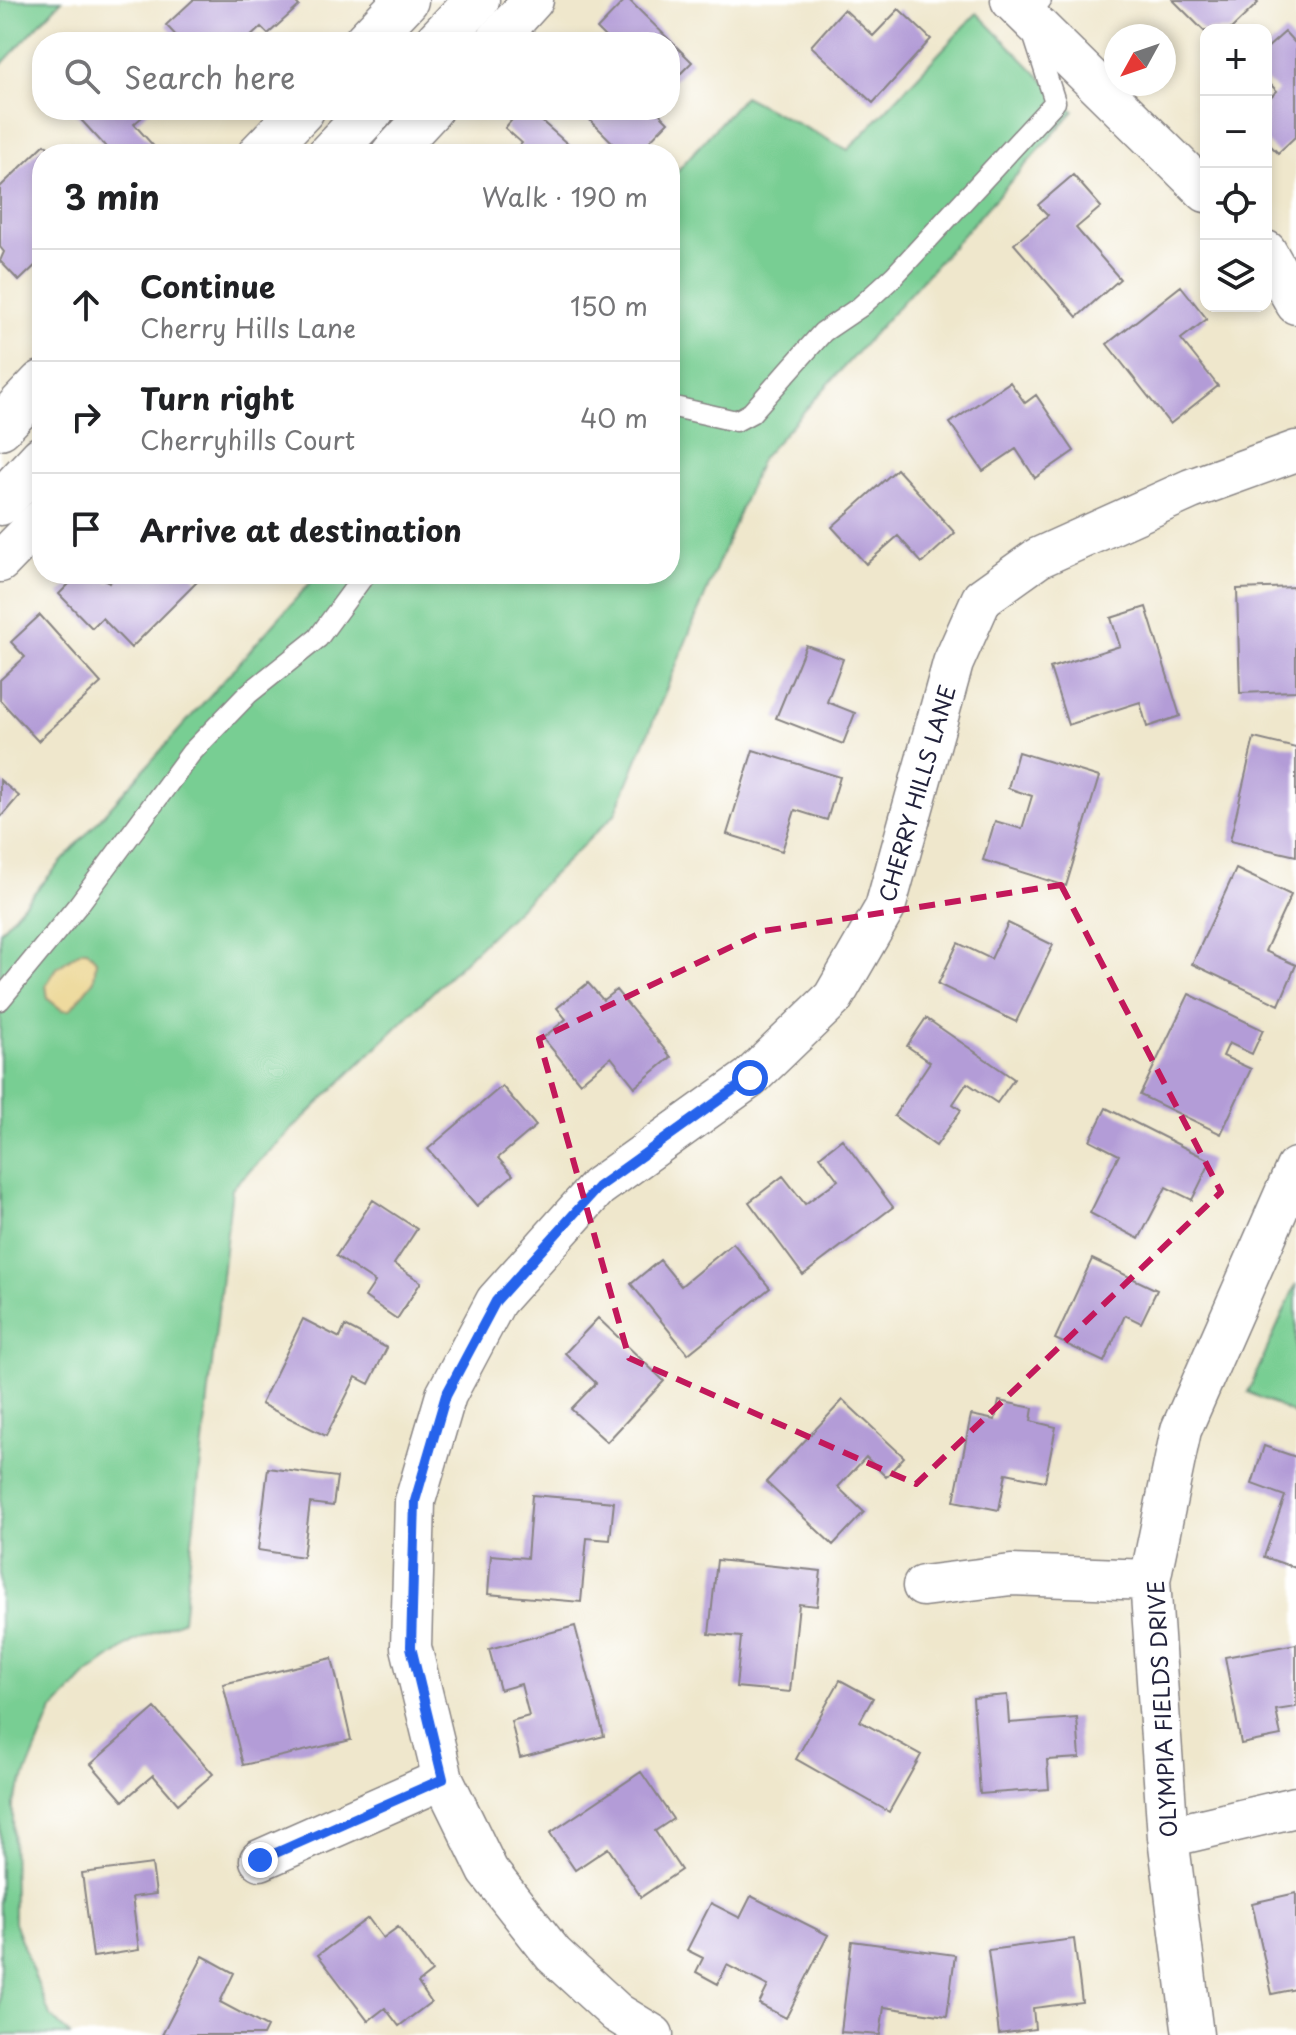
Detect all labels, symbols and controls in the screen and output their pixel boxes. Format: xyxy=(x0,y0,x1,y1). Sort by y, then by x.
north arrow xyxy=(1104,24,1176,96)
map controls xyxy=(1200,24,1272,312)
button: + xyxy=(1200,24,1272,96)
search box xyxy=(32,32,680,120)
icon: search xyxy=(60,54,104,98)
text: Search here xyxy=(124,54,296,99)
button: − xyxy=(1200,96,1272,168)
button: locate xyxy=(1200,168,1272,240)
text: 3 min xyxy=(64,170,160,222)
text: Walk · 190 m xyxy=(482,177,648,216)
button: layers xyxy=(1200,240,1272,312)
text: Continue xyxy=(140,263,275,308)
icon: ahead xyxy=(64,283,108,327)
text: 150 m xyxy=(570,286,648,325)
text: Cherry Hills Lane xyxy=(140,308,356,347)
text: Turn right xyxy=(140,375,295,420)
icon: right xyxy=(64,395,108,439)
text: 40 m xyxy=(580,398,648,437)
text: Cherryhills Court xyxy=(140,420,355,459)
icon: arrive xyxy=(64,507,108,551)
text: Arrive at destination xyxy=(140,507,462,552)
street label: CHERRY HILLS LANE xyxy=(869,681,963,905)
route start xyxy=(732,1060,768,1096)
street label: OLYMPIA FIELDS DRIVE xyxy=(1138,1580,1184,1838)
route end xyxy=(242,1842,278,1878)

